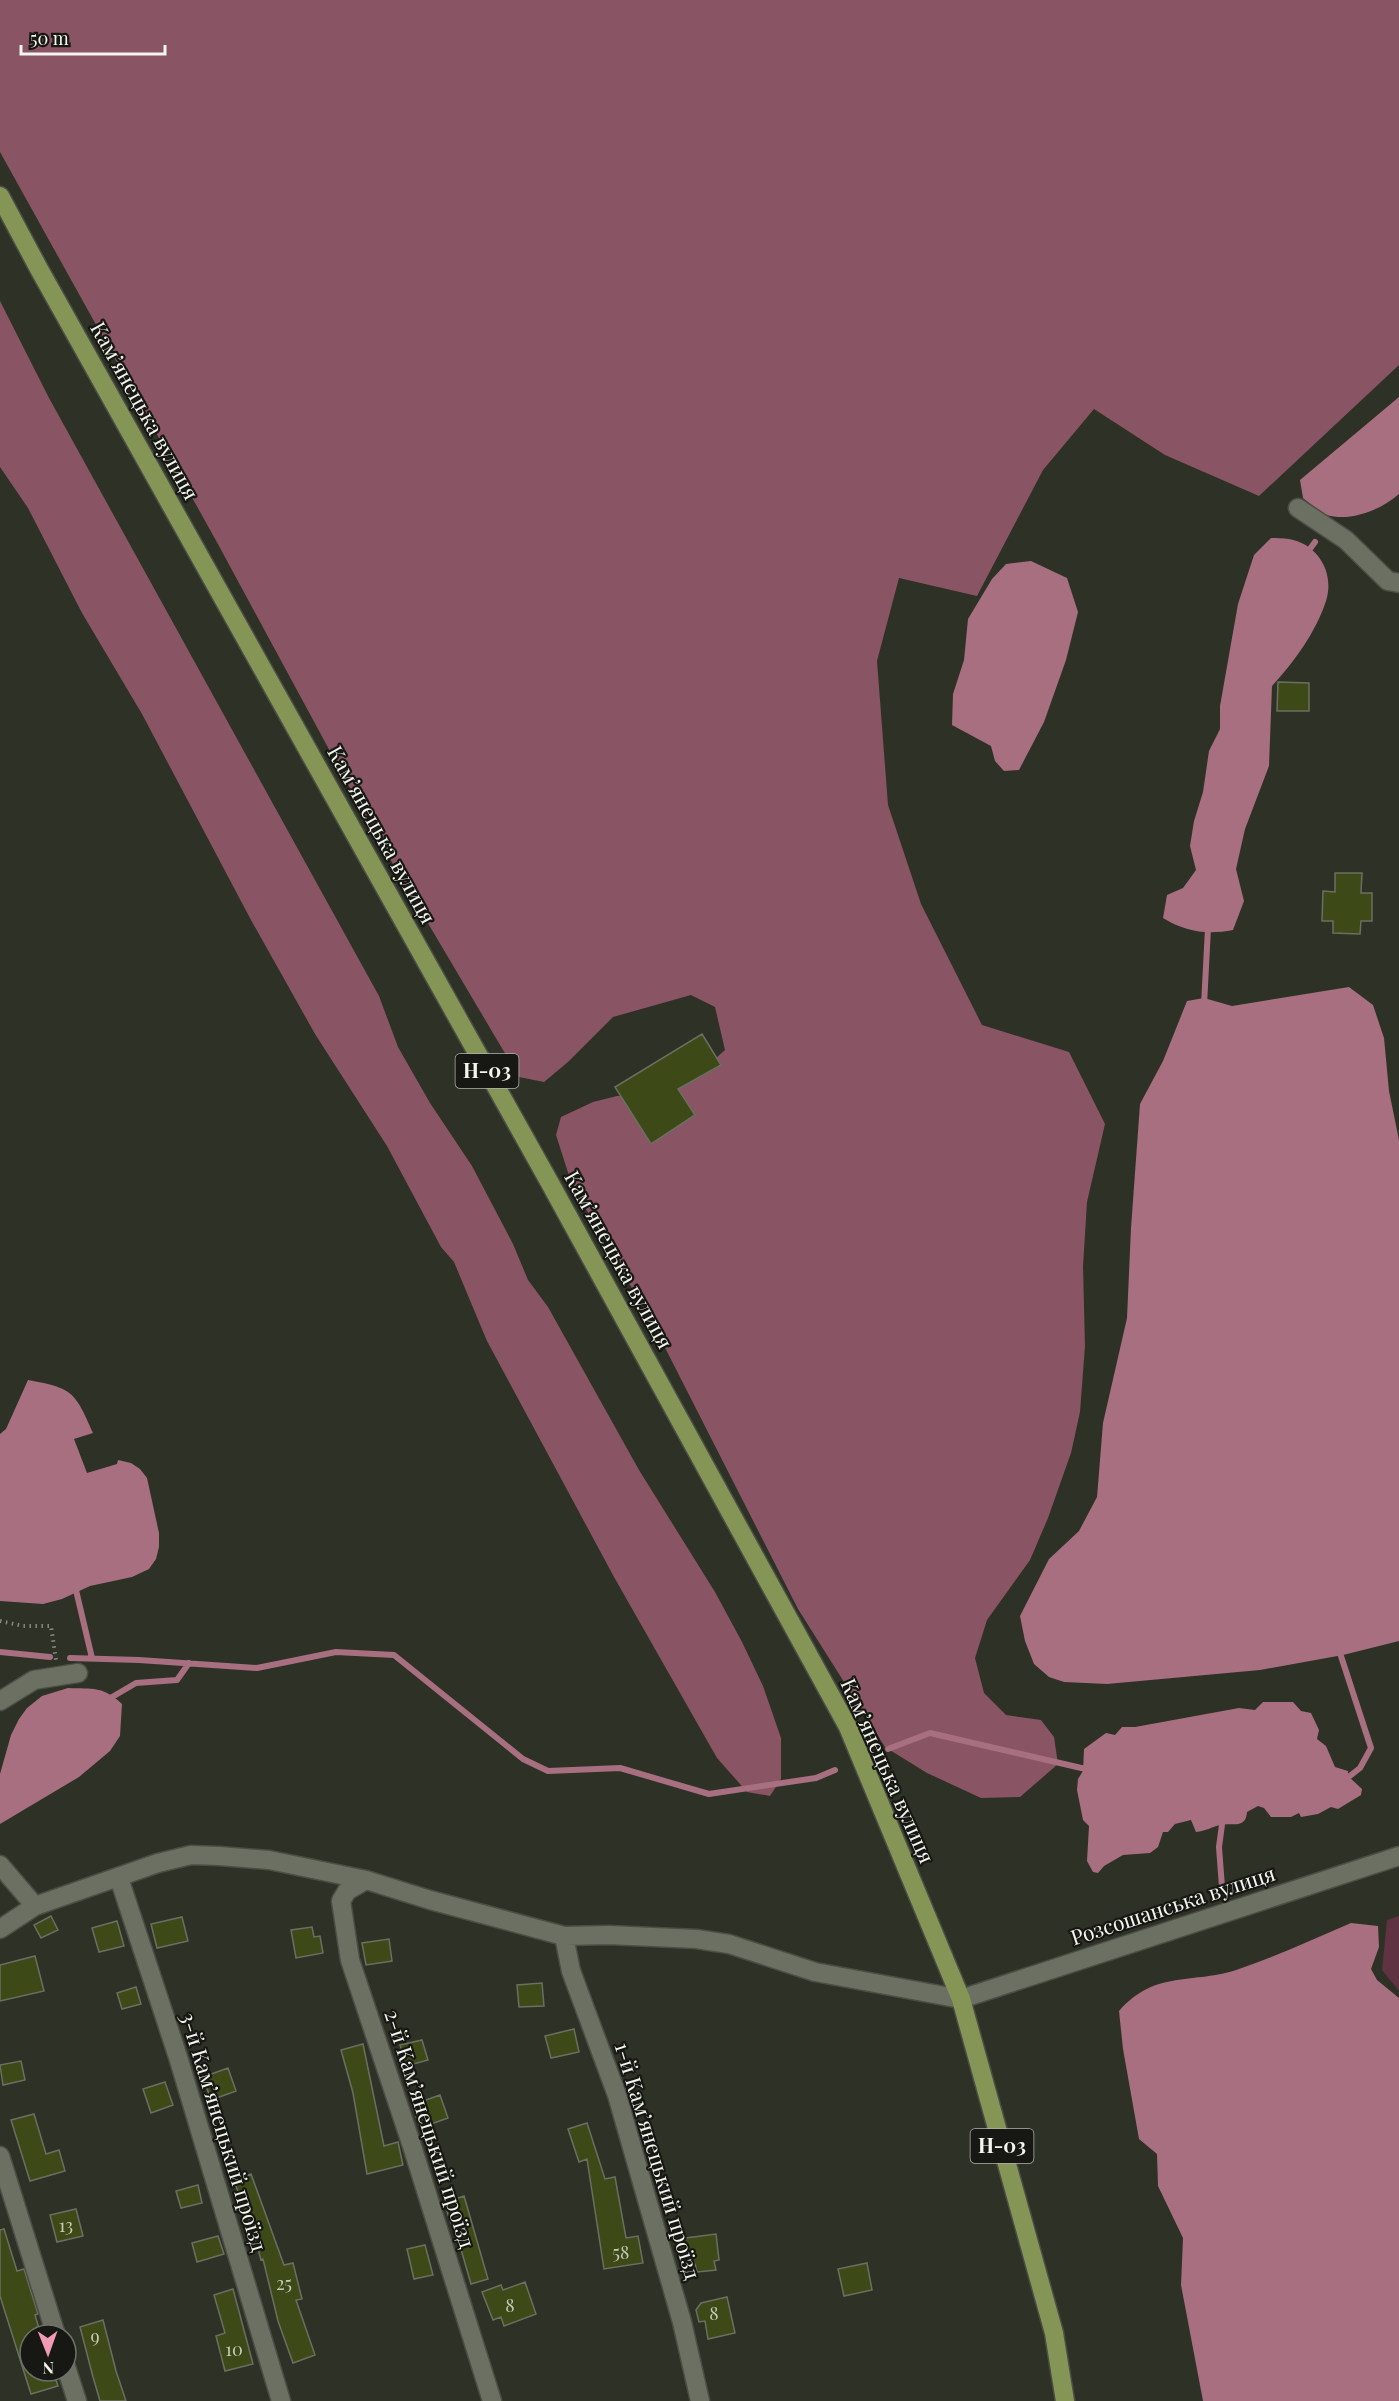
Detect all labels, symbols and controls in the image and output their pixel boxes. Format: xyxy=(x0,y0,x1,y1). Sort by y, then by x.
scale bar xyxy=(21,18,165,56)
text: 50 m xyxy=(30,26,69,50)
street label: Камʼянецька вулиця xyxy=(85,316,206,504)
street label: Камʼянецька вулиця xyxy=(322,740,443,928)
road number: Н-03 xyxy=(456,1054,518,1088)
street label: Камʼянецька вулиця xyxy=(559,1165,680,1353)
street label: Камʼянецька вулиця xyxy=(835,1673,942,1867)
street label: Розсошанська вулиця xyxy=(1067,1858,1278,1950)
street label: 2-й Камʼянецький проїзд xyxy=(379,2006,483,2251)
street label: 3-й Камʼянецький проїзд xyxy=(175,2009,275,2254)
street label: 1-й Камʼянецький проїзд xyxy=(610,2039,708,2282)
road number: Н-03 xyxy=(970,2129,1034,2163)
house number: 13 xyxy=(59,2213,73,2237)
house number: 58 xyxy=(613,2240,629,2264)
house number: 25 xyxy=(276,2271,292,2295)
house number: 8 xyxy=(505,2293,515,2317)
house number: 8 xyxy=(709,2301,719,2325)
north arrow xyxy=(18,2323,78,2383)
house number: 9 xyxy=(90,2324,100,2348)
house number: 10 xyxy=(225,2337,243,2361)
text: N xyxy=(42,2358,54,2379)

